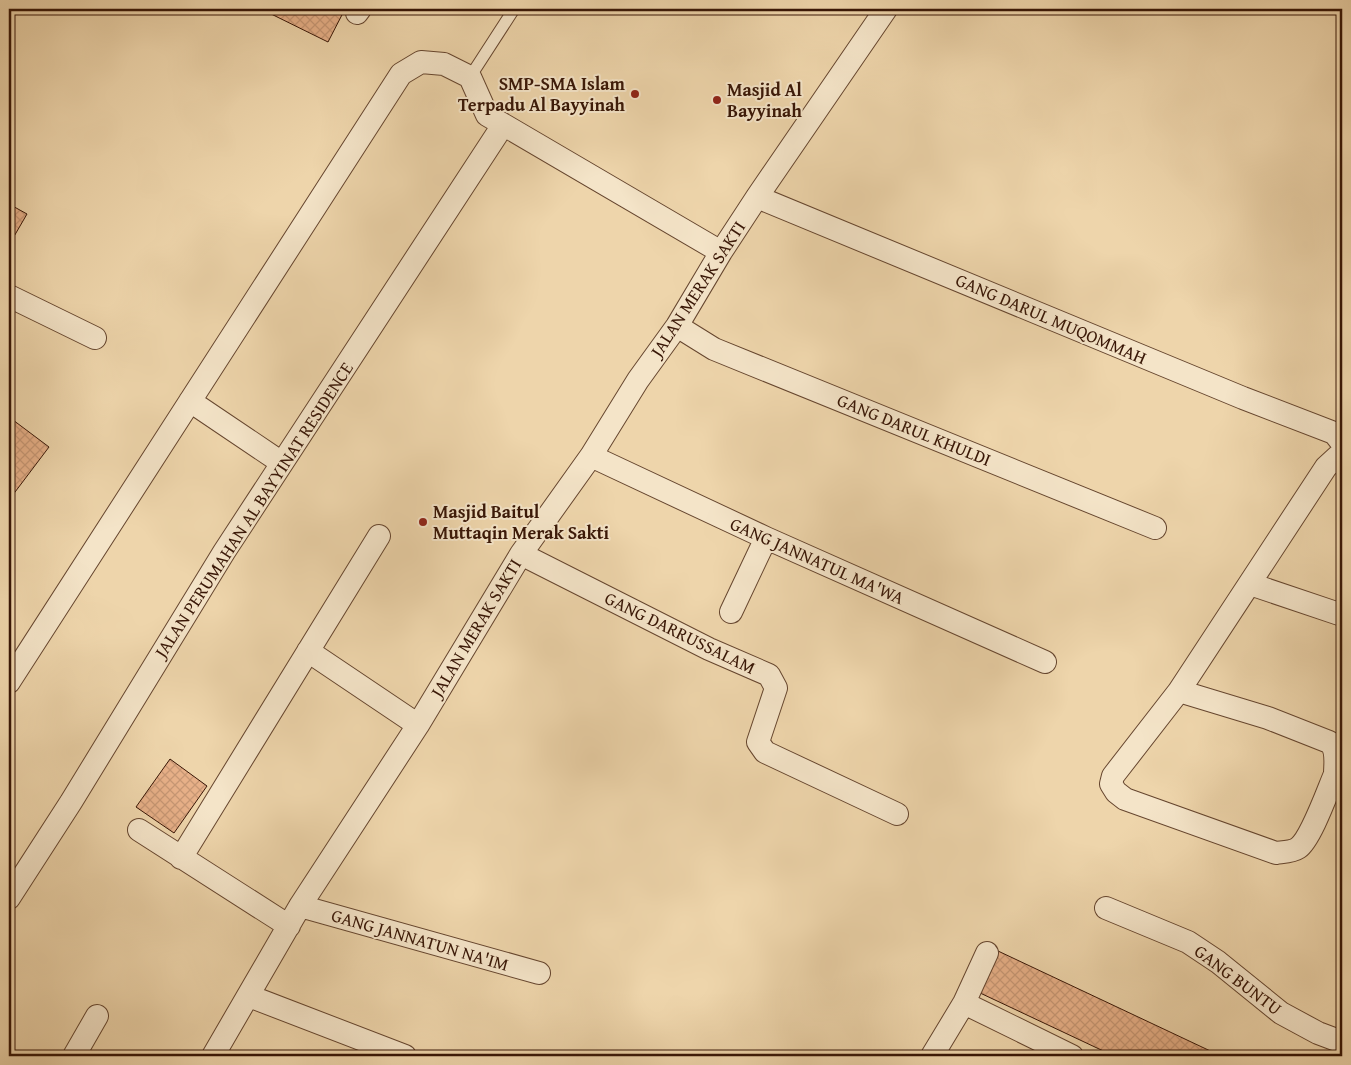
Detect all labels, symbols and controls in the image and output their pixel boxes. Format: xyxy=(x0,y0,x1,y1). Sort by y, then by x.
place label: SMP-SMA Islam Terpadu Al Bayyinah xyxy=(458,70,626,118)
place label: Masjid Al Bayyinah xyxy=(727,76,802,124)
marker: SMP-SMA Islam Terpadu Al Bayyinah xyxy=(629,88,641,100)
marker: Masjid Al Bayyinah xyxy=(711,94,723,106)
street label: JALAN MERAK SAKTI xyxy=(642,215,752,364)
street label: GANG DARUL MUQOMMAH xyxy=(952,266,1151,371)
street label: JALAN PERUMAHAN AL BAYYINAT RESIDENCE xyxy=(146,356,360,665)
street label: GANG DARUL KHULDI xyxy=(833,386,995,473)
place label: Masjid Baitul Muttaqin Merak Sakti xyxy=(433,498,609,546)
street label: GANG JANNATUL MA'WA xyxy=(726,510,909,611)
marker: Masjid Baitul Muttaqin Merak Sakti xyxy=(417,516,429,528)
street label: JALAN MERAK SAKTI xyxy=(422,553,528,704)
street label: GANG DARRUSSALAM xyxy=(600,584,760,681)
street label: GANG JANNATUN NA'IM xyxy=(328,901,512,978)
street label: GANG BUNTU xyxy=(1189,938,1288,1022)

